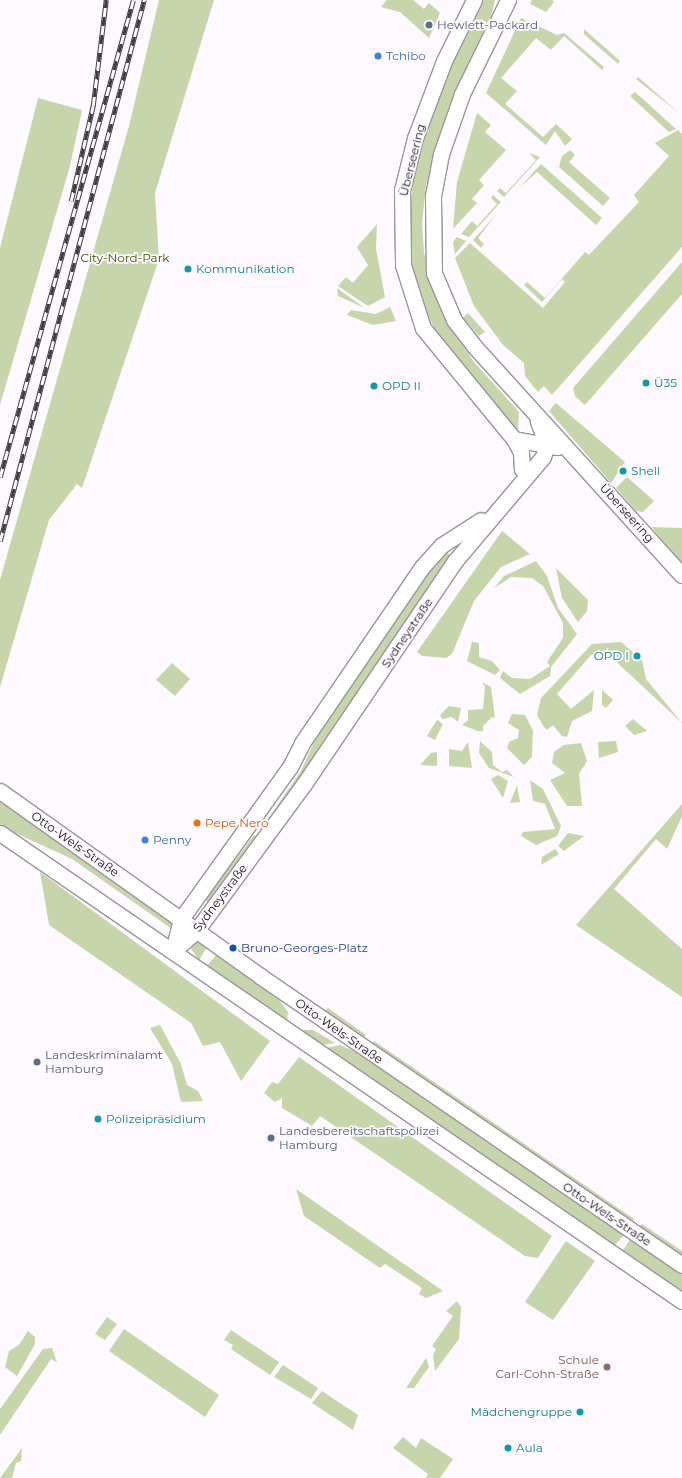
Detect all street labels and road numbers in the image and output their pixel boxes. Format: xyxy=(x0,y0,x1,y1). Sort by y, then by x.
street label: Überseering xyxy=(396,122,428,198)
street label: Überseering xyxy=(597,481,657,545)
street label: Sydneystraße xyxy=(378,595,436,671)
street label: Otto-Wels-Straße xyxy=(28,808,122,880)
street label: Sydneystraße xyxy=(190,861,250,935)
street label: Otto-Wels-Straße xyxy=(292,995,386,1067)
street label: Otto-Wels-Straße xyxy=(560,1179,654,1249)

